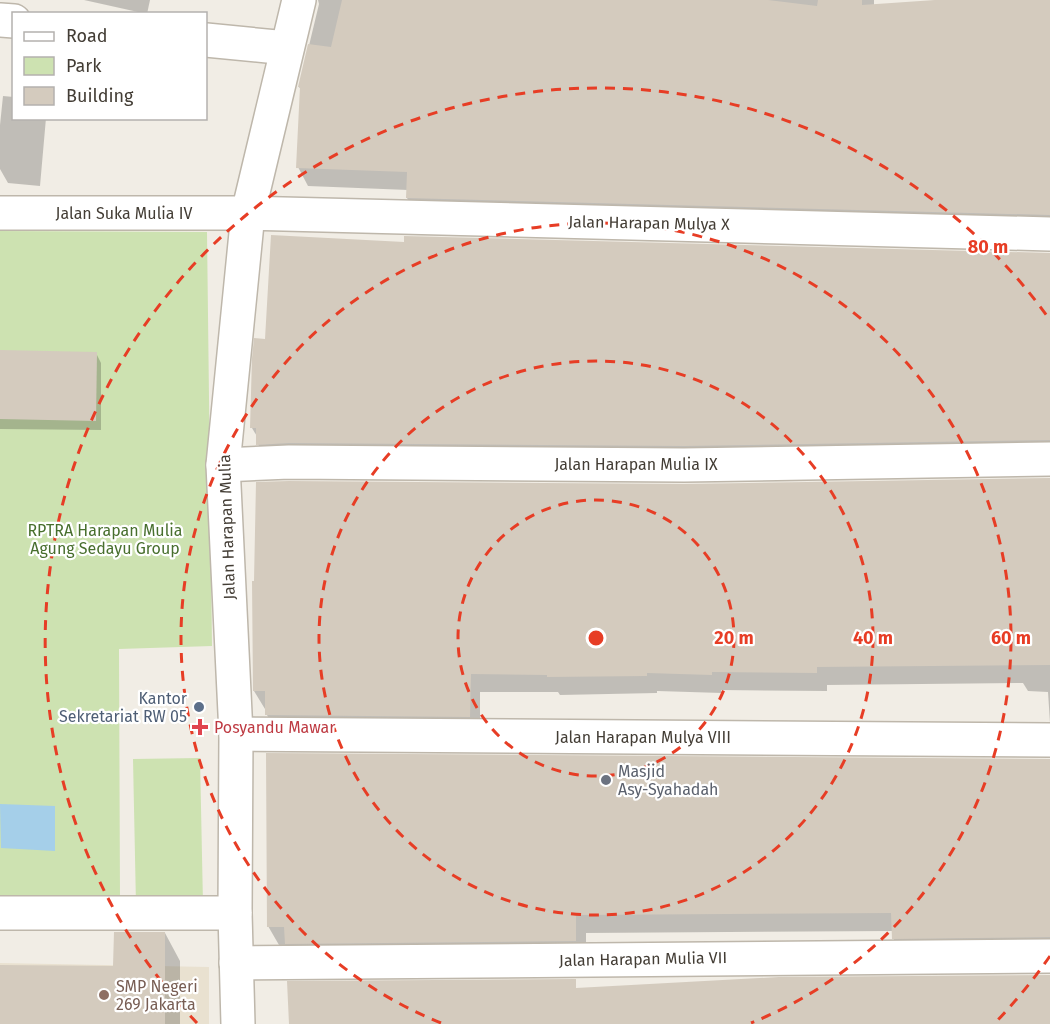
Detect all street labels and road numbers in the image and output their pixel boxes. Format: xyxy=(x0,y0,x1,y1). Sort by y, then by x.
street label: Jalan Suka Mulia IV xyxy=(56,204,192,223)
street label: Jalan Harapan Mulya X xyxy=(568,212,730,234)
street label: Jalan Harapan Mulia xyxy=(215,454,239,600)
street label: Jalan Harapan Mulia IX xyxy=(554,455,718,474)
street label: Jalan Harapan Mulya VIII xyxy=(555,728,731,747)
street label: Jalan Harapan Mulia VII xyxy=(559,948,727,970)

